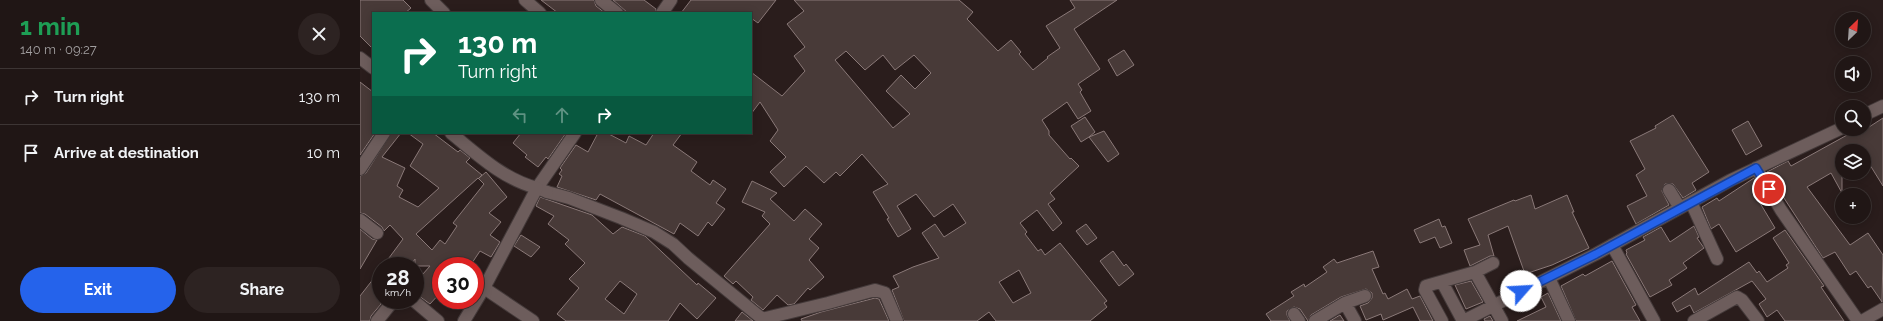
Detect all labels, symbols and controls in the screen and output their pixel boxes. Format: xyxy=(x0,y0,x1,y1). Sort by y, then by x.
text: 1 min xyxy=(20,12,81,41)
north arrow xyxy=(1835,12,1871,48)
map controls xyxy=(1835,12,1871,224)
button: close xyxy=(298,13,340,55)
text: 130 m xyxy=(458,27,537,60)
icon: right xyxy=(392,28,444,80)
text: 140 m · 09:27 xyxy=(20,42,97,57)
button: sound xyxy=(1835,56,1871,92)
text: Turn right xyxy=(458,61,537,82)
icon: right xyxy=(20,86,42,108)
text: Turn right xyxy=(54,88,124,106)
text: 130 m xyxy=(299,88,340,106)
button: search xyxy=(1835,100,1871,136)
icon: left xyxy=(509,104,531,126)
icon: ahead xyxy=(551,104,573,126)
icon: right xyxy=(593,104,615,126)
icon: arrive xyxy=(20,142,42,164)
text: Arrive at destination xyxy=(54,144,199,162)
text: 10 m xyxy=(307,144,340,162)
button: layers xyxy=(1835,144,1871,180)
pin xyxy=(1752,172,1786,206)
icon: arrive xyxy=(1758,178,1780,200)
button: + xyxy=(1835,188,1871,224)
speed limit sign: 30 xyxy=(432,257,484,309)
text: 28 xyxy=(386,266,410,290)
button: Exit xyxy=(20,267,176,313)
button: Share xyxy=(184,267,340,313)
position arrow xyxy=(1500,270,1542,312)
text: km/h xyxy=(385,287,411,298)

